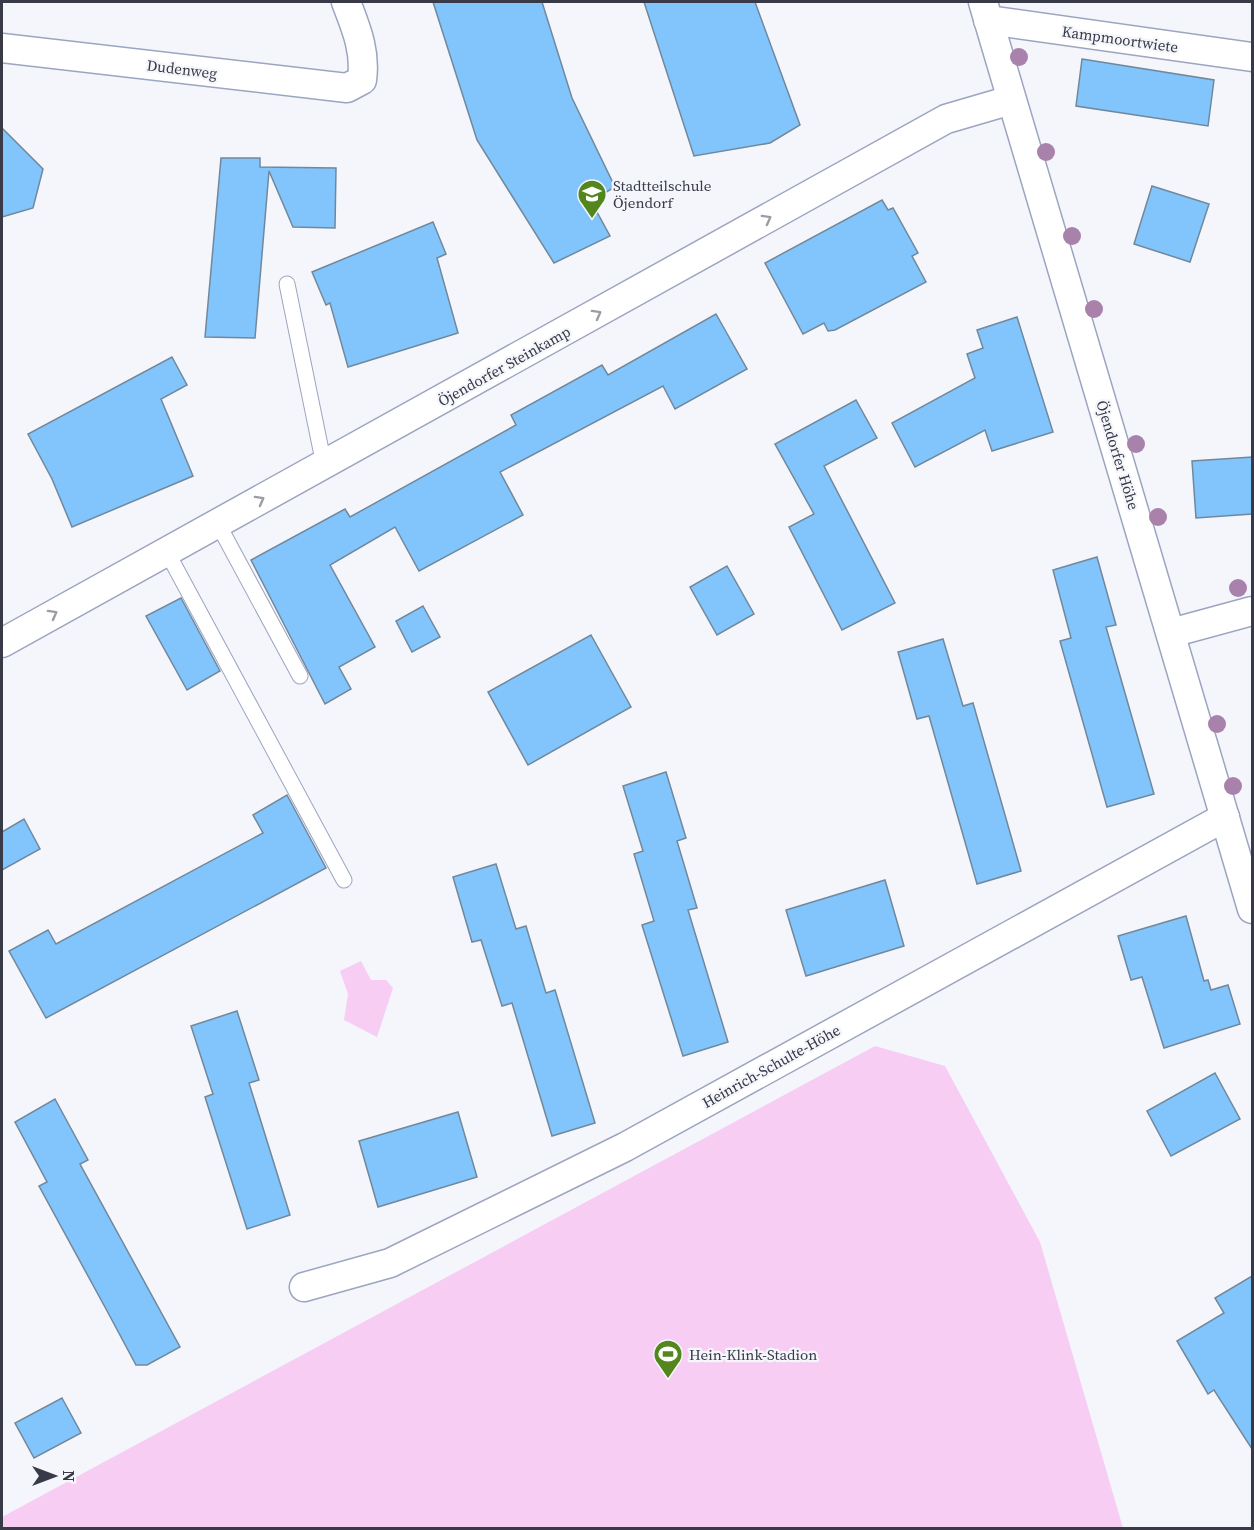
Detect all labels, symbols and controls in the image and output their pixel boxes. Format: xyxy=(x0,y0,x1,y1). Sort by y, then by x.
street label: Kampmoortwiete xyxy=(1061,20,1180,58)
street label: Dudenweg xyxy=(146,54,219,84)
place label: Stadtteilschule Öjendorf xyxy=(613,175,712,213)
school or university icon: Stadtteilschule Öjendorf xyxy=(576,178,608,220)
one-way arrow xyxy=(761,215,771,227)
one-way arrow xyxy=(590,310,601,322)
street label: Öjendorfer Steinkamp xyxy=(434,321,574,411)
street label: Öjendorfer Höhe xyxy=(1091,398,1145,513)
one-way arrow xyxy=(254,496,264,507)
one-way arrow xyxy=(47,610,57,621)
street label: Heinrich-Schulte-Höhe xyxy=(698,1019,844,1113)
sports icon: Hein-Klink-Stadion xyxy=(652,1338,684,1380)
place label: Hein-Klink-Stadion xyxy=(689,1344,817,1365)
north arrow xyxy=(24,1446,84,1506)
text: N xyxy=(58,1470,80,1482)

